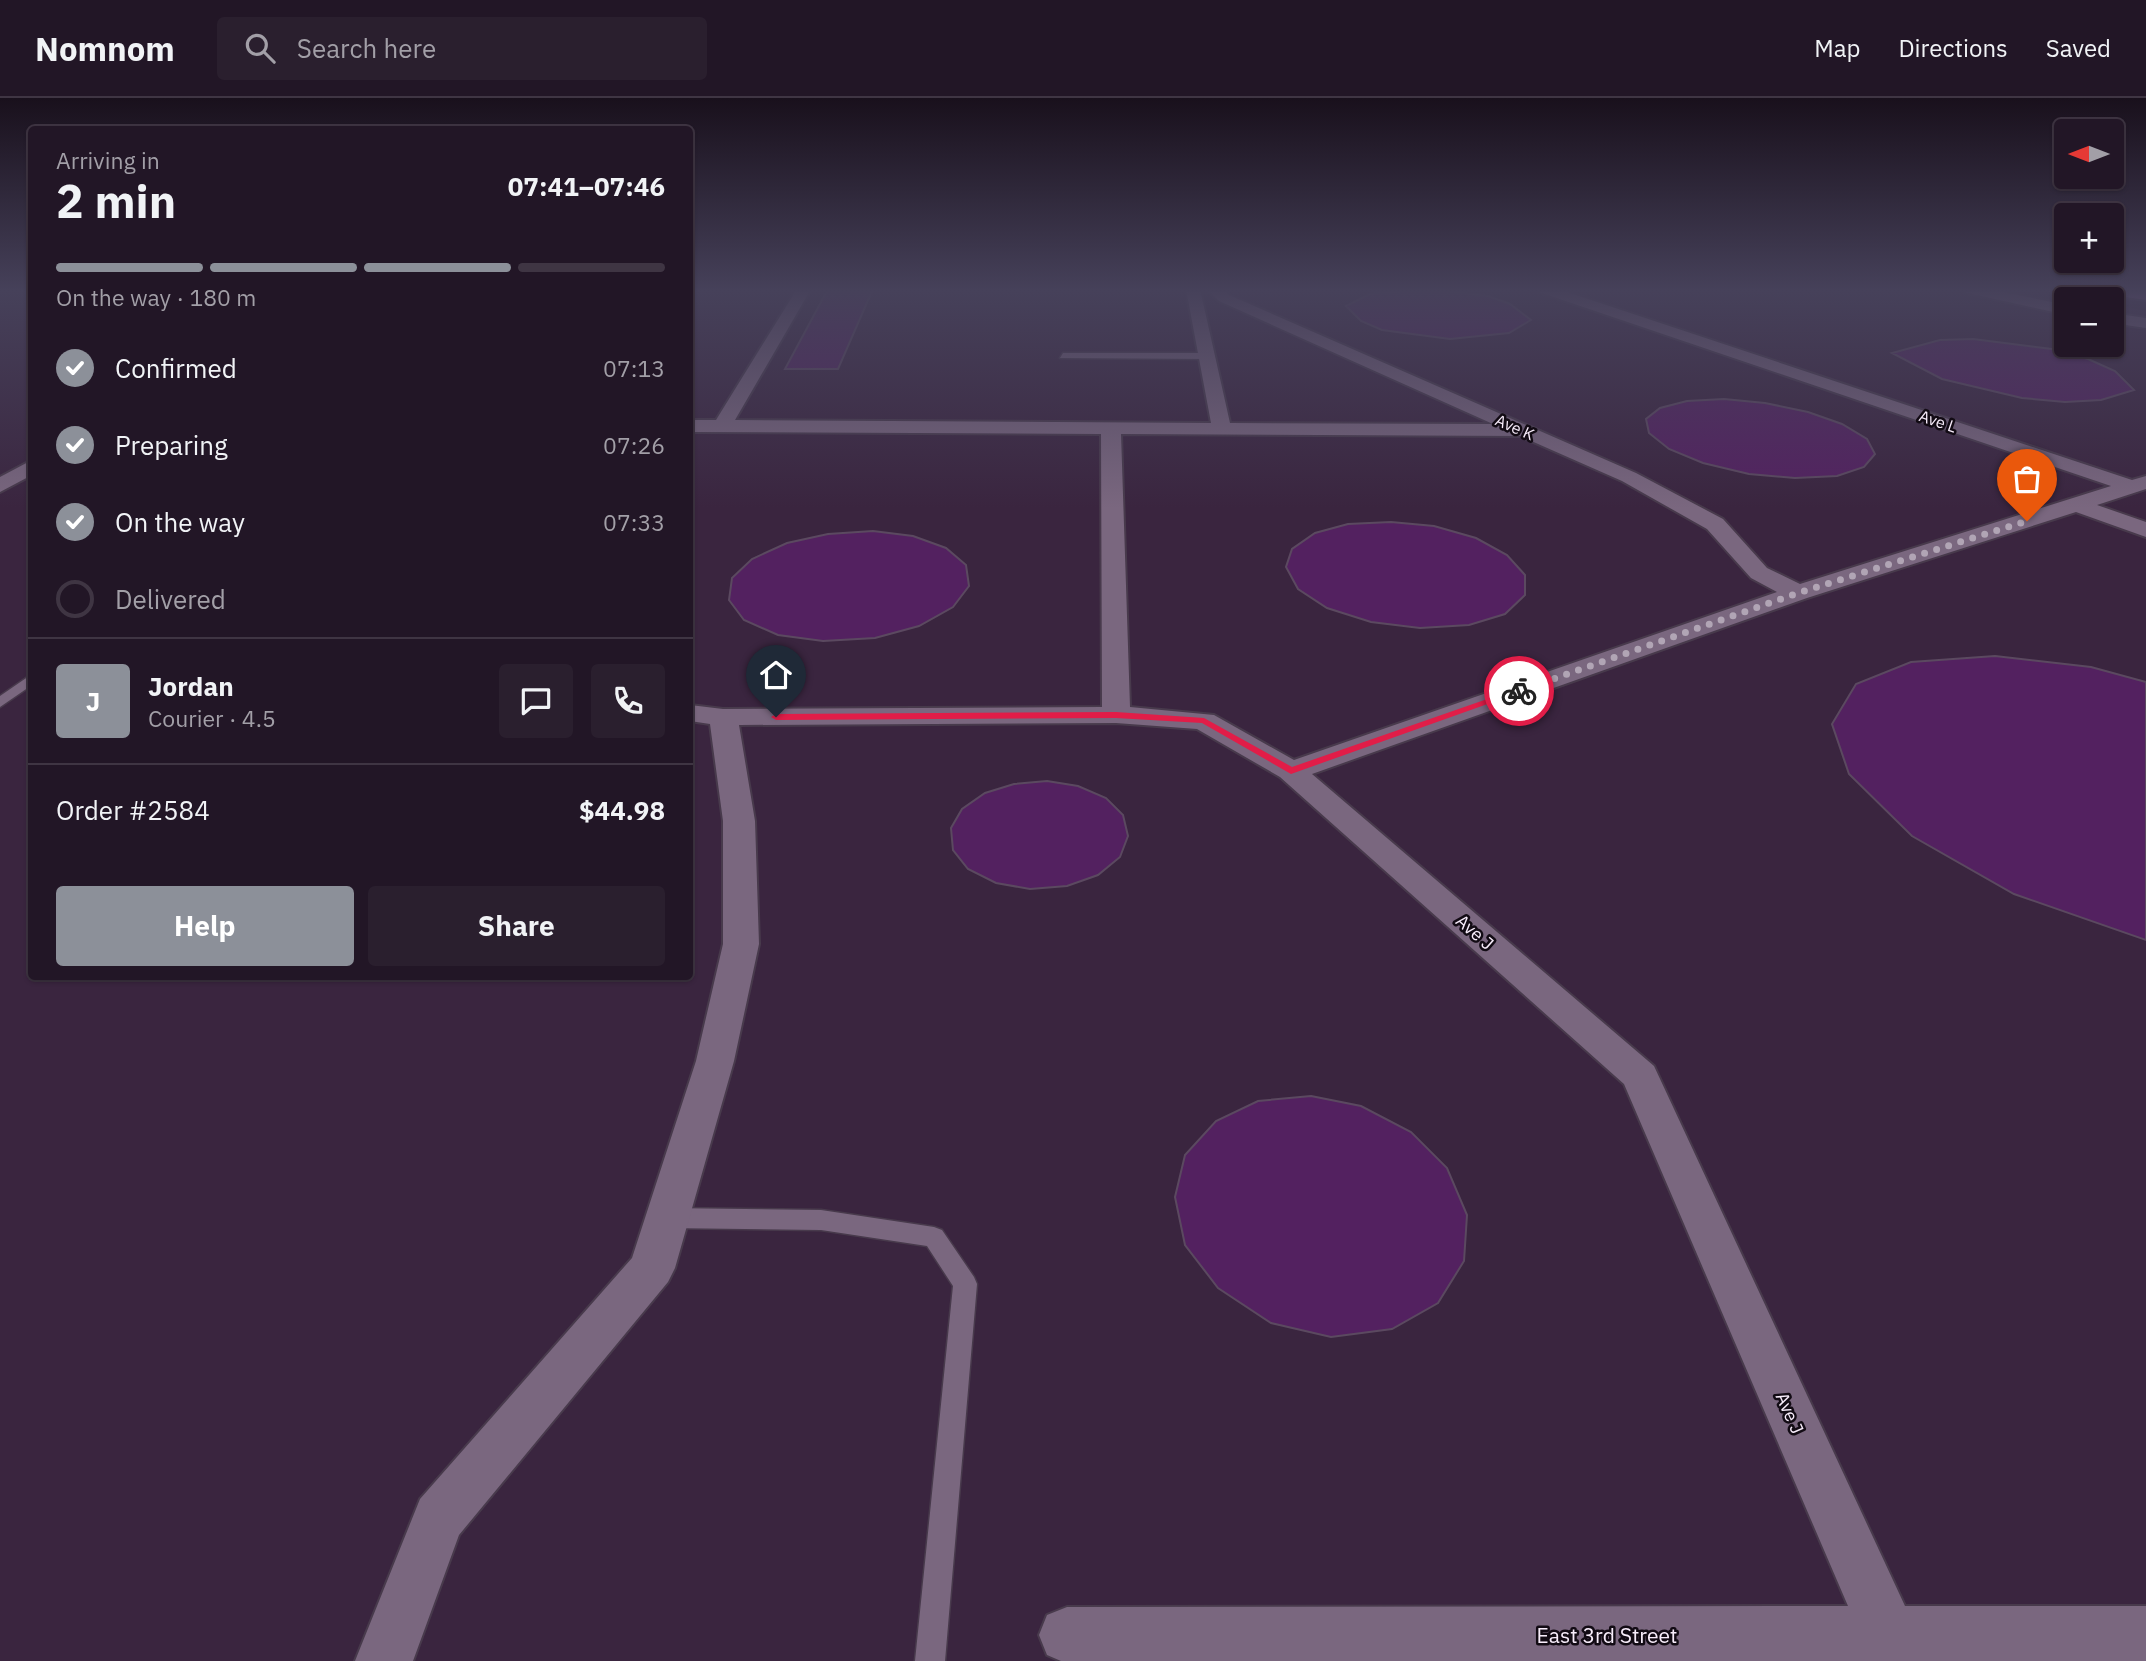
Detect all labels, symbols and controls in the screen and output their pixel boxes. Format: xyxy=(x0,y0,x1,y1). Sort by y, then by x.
search box xyxy=(217,17,707,80)
text: Nomnom xyxy=(35,27,175,70)
icon: search xyxy=(241,29,279,67)
text: Search here xyxy=(297,31,436,65)
text: Map xyxy=(1814,32,1860,64)
text: Directions xyxy=(1898,32,2008,64)
text: Saved xyxy=(2046,32,2111,64)
north arrow xyxy=(2054,119,2124,189)
map controls xyxy=(2054,119,2124,357)
text: Arriving in xyxy=(56,145,160,175)
text: 07:41–07:46 xyxy=(508,169,665,203)
text: 2 min xyxy=(56,171,176,231)
button: + xyxy=(2054,203,2124,273)
text: On the way · 180 m xyxy=(56,282,256,312)
button: − xyxy=(2054,287,2124,357)
icon: check xyxy=(56,349,94,387)
text: Confirmed xyxy=(115,351,237,385)
text: 07:13 xyxy=(603,353,665,383)
street label: Ave L xyxy=(1917,405,1959,437)
street label: Ave K xyxy=(1492,410,1538,444)
icon: check xyxy=(56,426,94,464)
text: Preparing xyxy=(115,428,228,462)
text: 07:26 xyxy=(603,430,665,460)
pin xyxy=(1997,449,2057,521)
icon: bag xyxy=(2008,460,2046,498)
icon: check xyxy=(56,503,94,541)
text: On the way xyxy=(115,505,245,539)
text: 07:33 xyxy=(603,507,665,537)
text: Delivered xyxy=(115,582,226,616)
pin xyxy=(746,645,806,717)
icon: home xyxy=(757,656,795,694)
courier xyxy=(1484,656,1554,726)
button: chat xyxy=(499,664,573,738)
button: phone xyxy=(591,664,665,738)
text: Jordan xyxy=(148,669,234,703)
icon: bike xyxy=(1500,672,1538,710)
text: J xyxy=(86,684,100,718)
text: Courier · 4.5 xyxy=(148,703,276,733)
text: Order #2584 xyxy=(56,793,210,827)
text: $44.98 xyxy=(579,793,665,827)
button: Help xyxy=(56,886,354,966)
button: Share xyxy=(368,886,665,966)
street label: Ave J xyxy=(1451,909,1499,955)
street label: Ave J xyxy=(1771,1389,1809,1437)
street label: East 3rd Street xyxy=(1537,1621,1677,1649)

